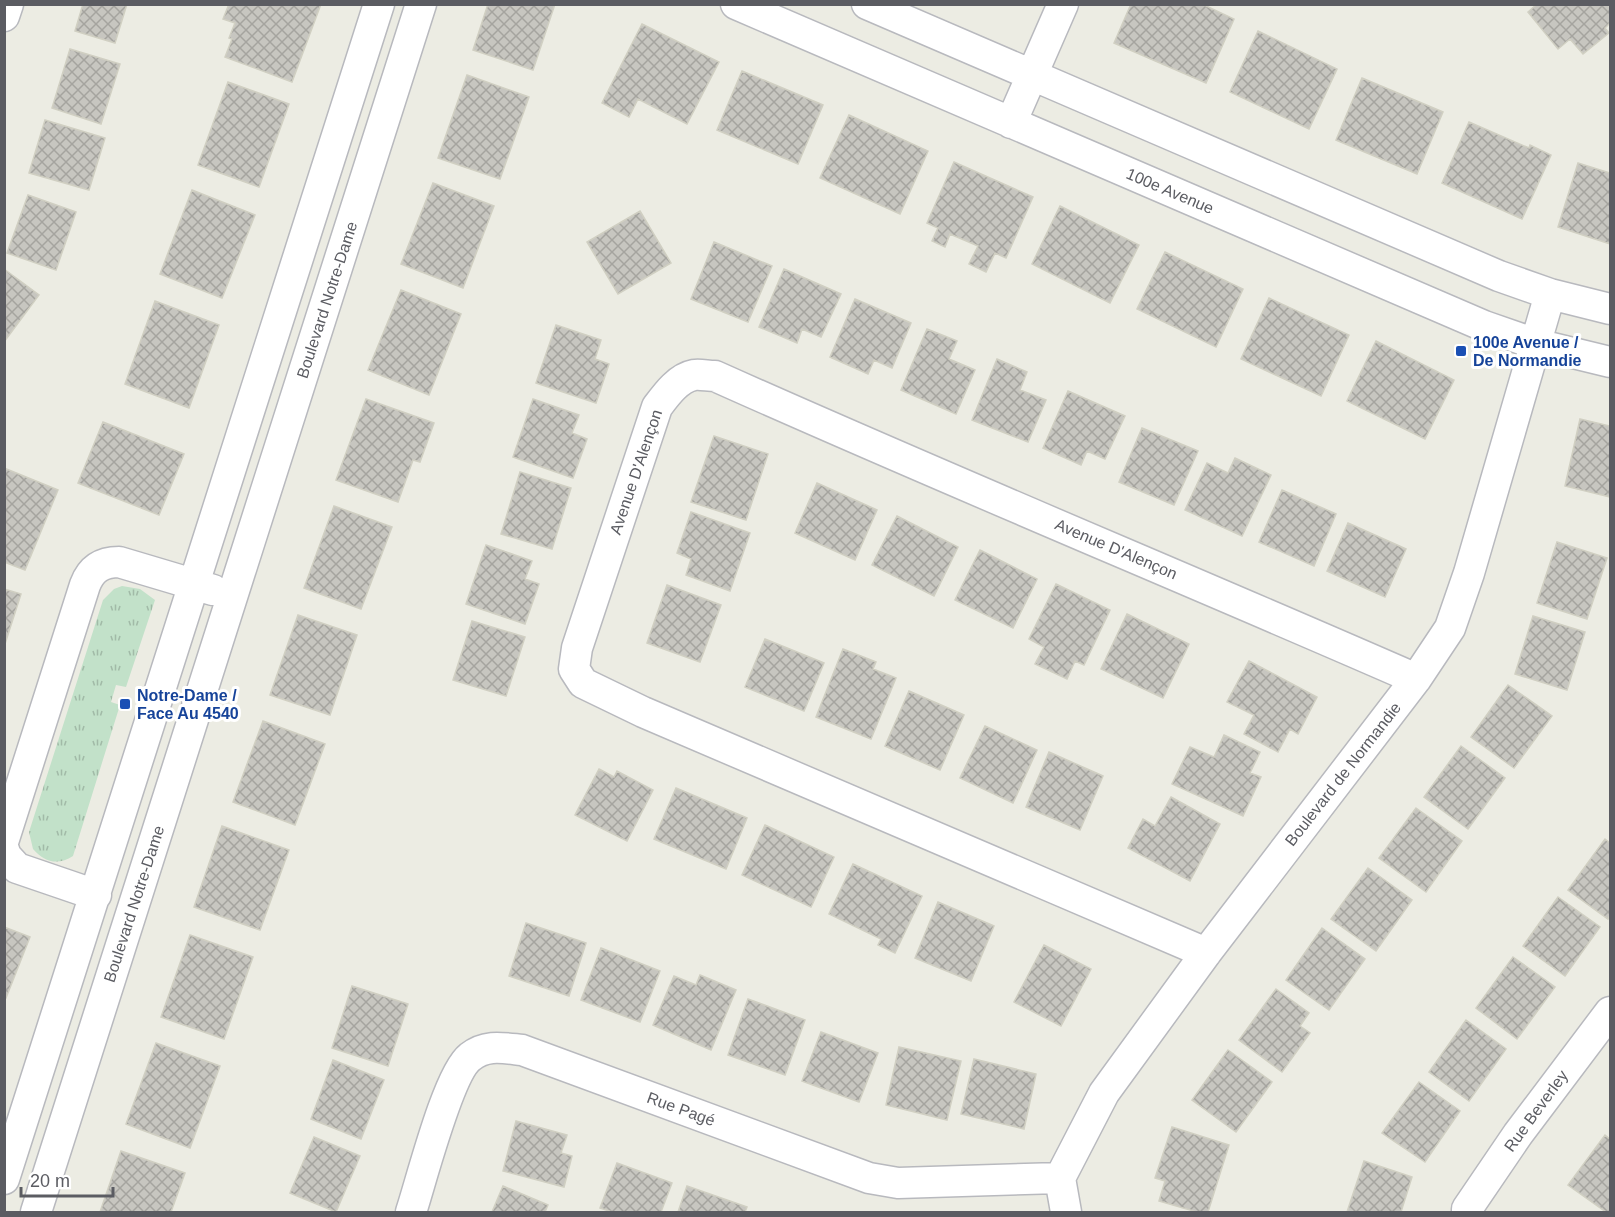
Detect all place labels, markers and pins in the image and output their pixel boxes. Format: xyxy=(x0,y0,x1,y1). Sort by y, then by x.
place label: 100e Avenue / De Normandie xyxy=(1473,334,1582,369)
marker: 100e Avenue / De Normandie xyxy=(1454,344,1468,358)
place label: Notre-Dame / Face Au 4540 xyxy=(137,687,239,722)
marker: Notre-Dame / Face Au 4540 xyxy=(118,697,132,711)

